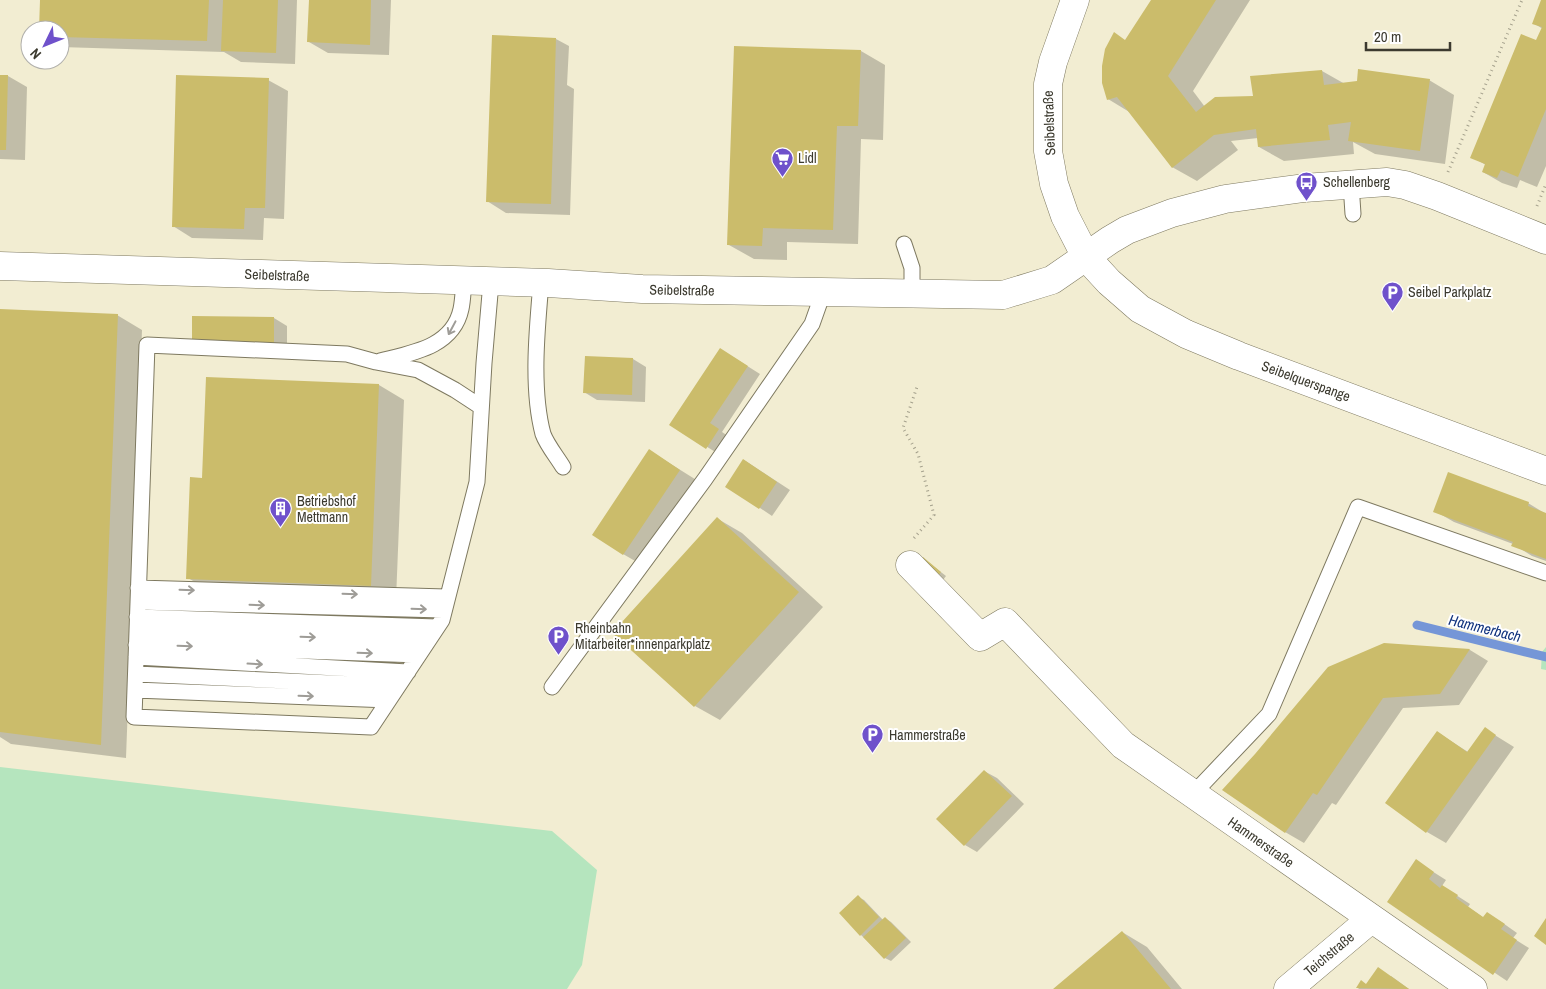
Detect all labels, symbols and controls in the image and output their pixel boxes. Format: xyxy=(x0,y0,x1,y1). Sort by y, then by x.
north arrow xyxy=(20,20,70,70)
scale bar xyxy=(1366,20,1450,52)
text: 20 m xyxy=(1374,26,1401,47)
text: N xyxy=(26,45,45,63)
street label: Seibelstraße xyxy=(1039,90,1059,156)
supermarket icon: Lidl xyxy=(770,146,794,177)
place label: Lidl xyxy=(798,149,817,167)
bus stop icon: Schellenberg xyxy=(1295,170,1319,201)
place label: Schellenberg xyxy=(1323,173,1391,191)
street label: Seibelstraße xyxy=(244,265,310,285)
street label: Seibelstraße xyxy=(649,280,715,300)
parking icon: Seibel Parkplatz xyxy=(1380,280,1404,311)
place label: Seibel Parkplatz xyxy=(1408,283,1492,301)
one-way arrow xyxy=(447,320,457,335)
street label: Seibelquerspange xyxy=(1259,357,1353,405)
place label: Betriebshof Mettmann xyxy=(297,492,357,526)
building icon: Betriebshof Mettmann xyxy=(269,497,293,528)
one-way arrow xyxy=(179,585,195,594)
one-way arrow xyxy=(341,590,357,599)
one-way arrow xyxy=(248,600,264,610)
one-way arrow xyxy=(411,605,427,614)
water label: Hammerbach xyxy=(1447,609,1524,647)
place label: Rheinbahn Mitarbeiter*innenparkplatz xyxy=(575,619,711,653)
parking icon: Rheinbahn Mitarbeiter*innenparkplatz xyxy=(547,624,571,655)
one-way arrow xyxy=(300,632,316,641)
one-way arrow xyxy=(177,642,193,651)
one-way arrow xyxy=(356,648,373,658)
one-way arrow xyxy=(247,659,263,668)
one-way arrow xyxy=(298,692,314,701)
parking icon: Hammerstraße xyxy=(861,723,885,754)
place label: Hammerstraße xyxy=(889,726,966,744)
street label: Hammerstraße xyxy=(1224,813,1298,871)
street label: Teichstraße xyxy=(1300,928,1358,980)

